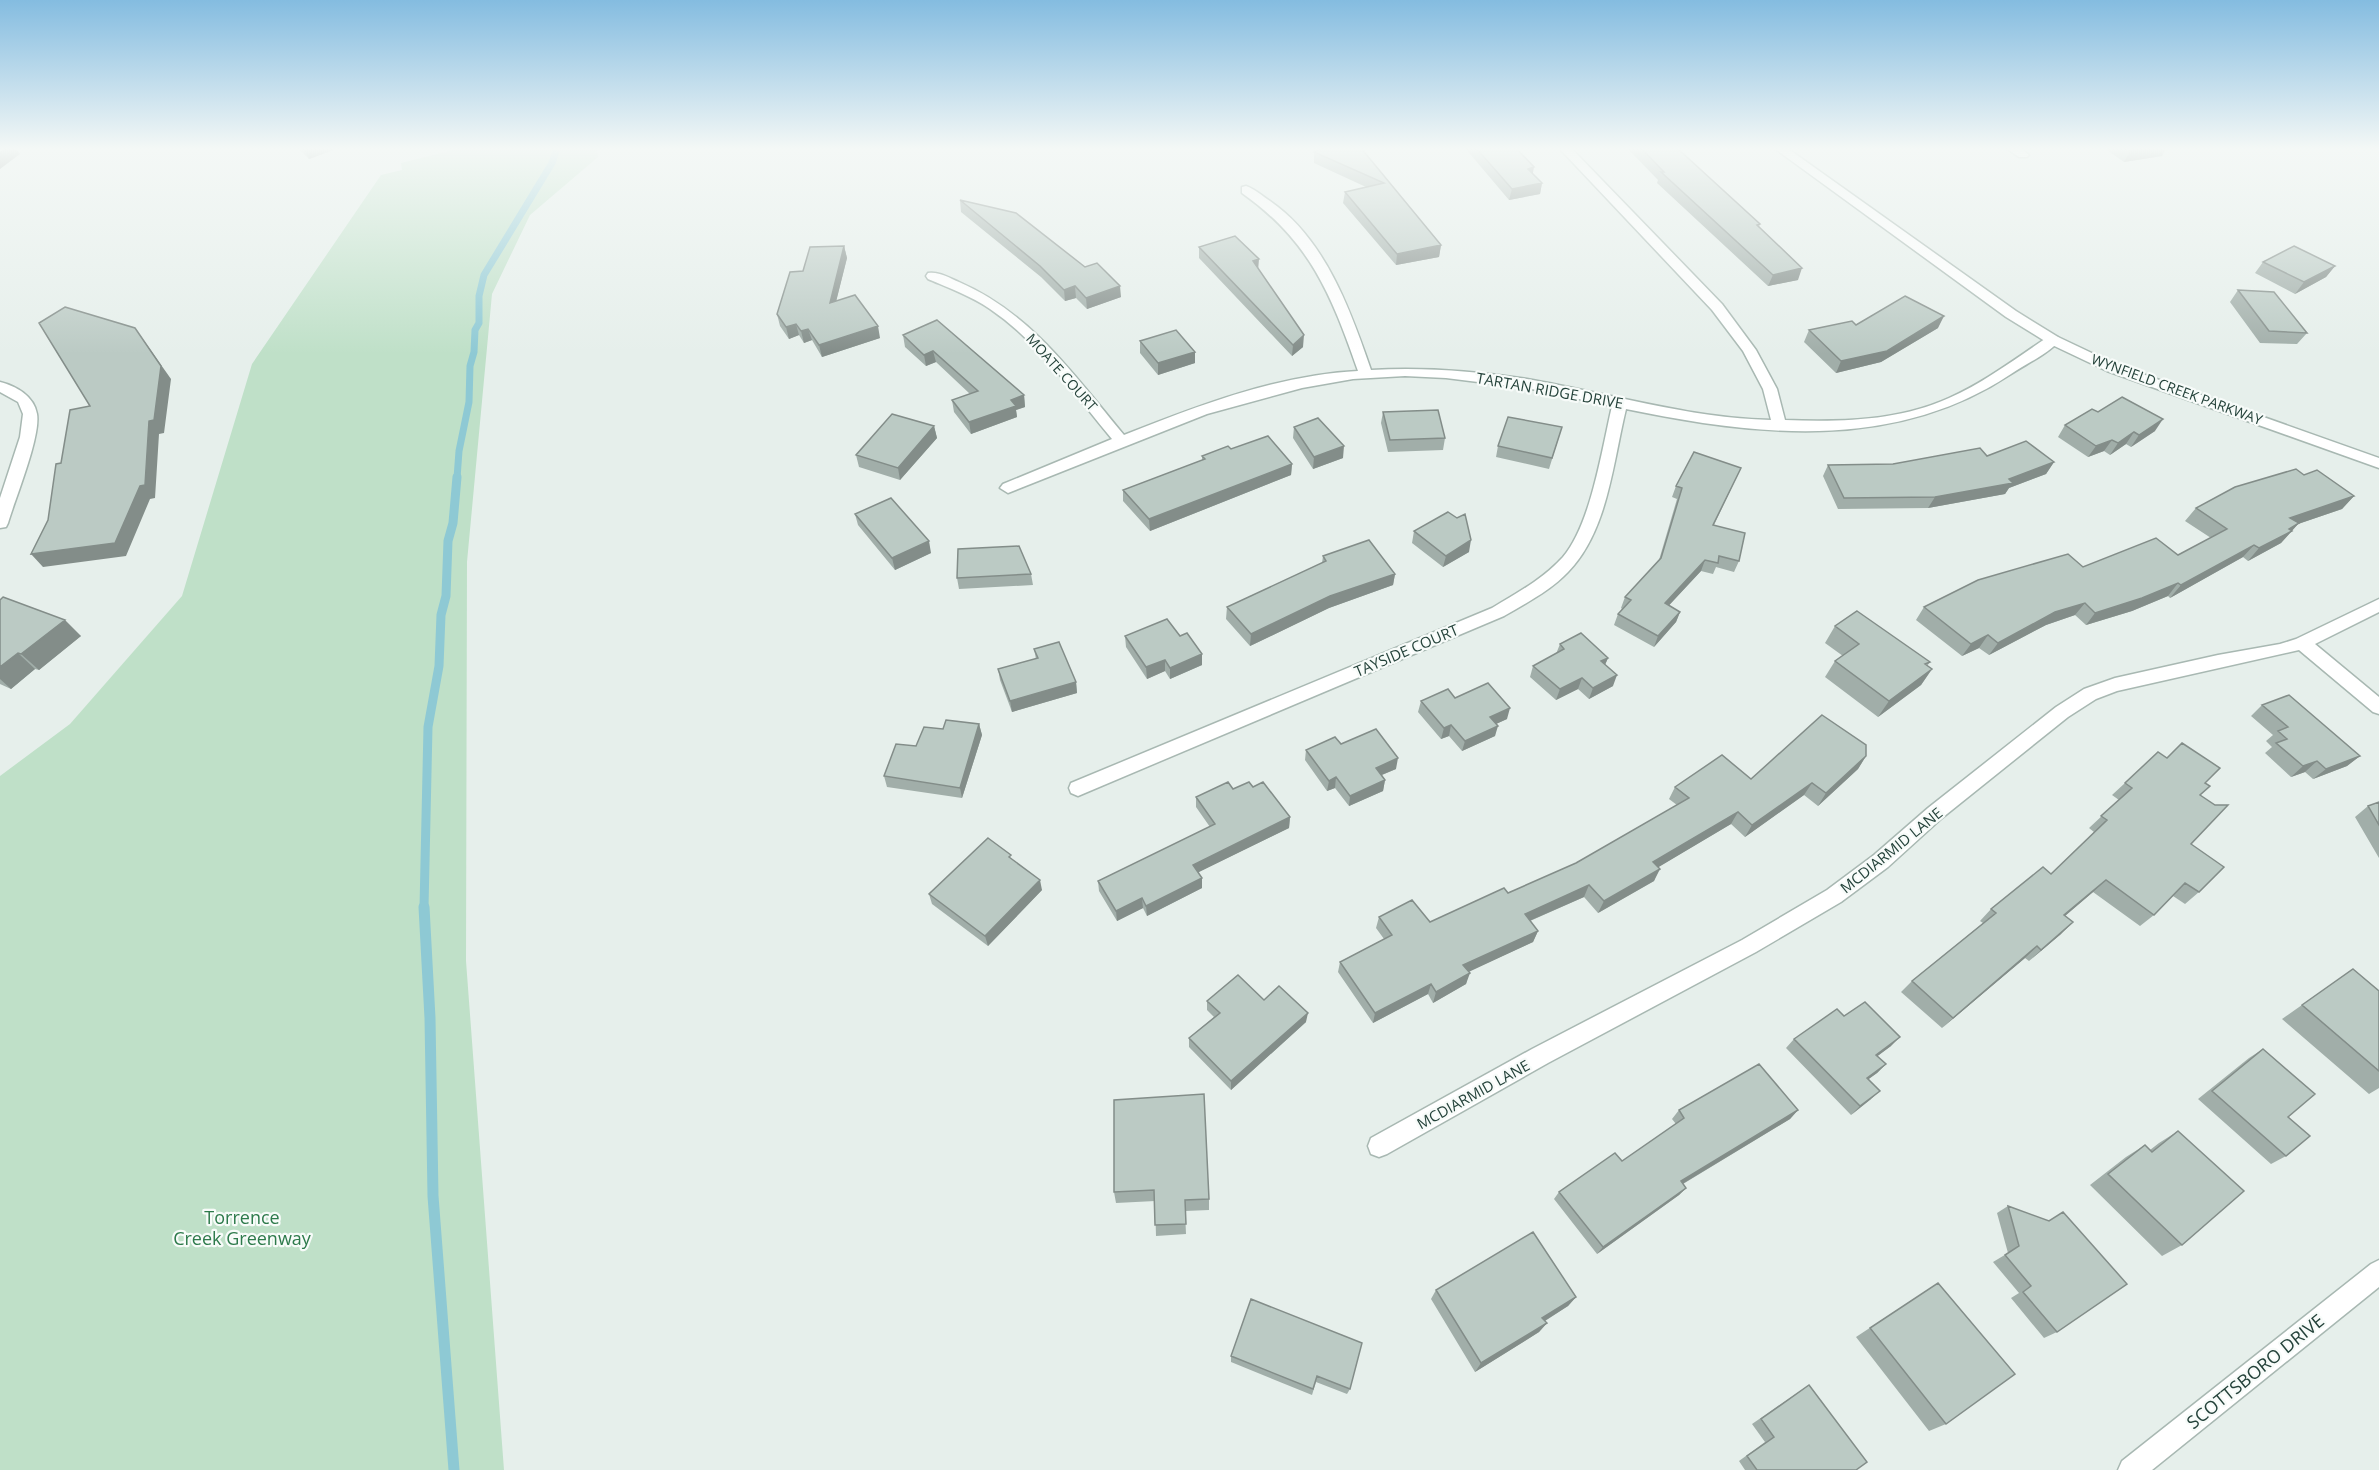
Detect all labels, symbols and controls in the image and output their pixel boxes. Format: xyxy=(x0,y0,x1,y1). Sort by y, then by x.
street label: MOATE COURT xyxy=(1022,329,1102,415)
street label: WYNFIELD CREEK PARKWAY xyxy=(2089,349,2265,429)
street label: TARTAN RIDGE DRIVE xyxy=(1475,367,1625,413)
street label: TAYSIDE COURT xyxy=(1351,619,1462,681)
street label: MCDIARMID LANE xyxy=(1836,803,1946,897)
street label: MCDIARMID LANE xyxy=(1413,1055,1533,1133)
park label: Torrence Creek Greenway xyxy=(173,1205,312,1250)
street label: SCOTTSBORO DRIVE xyxy=(2181,1308,2329,1434)

